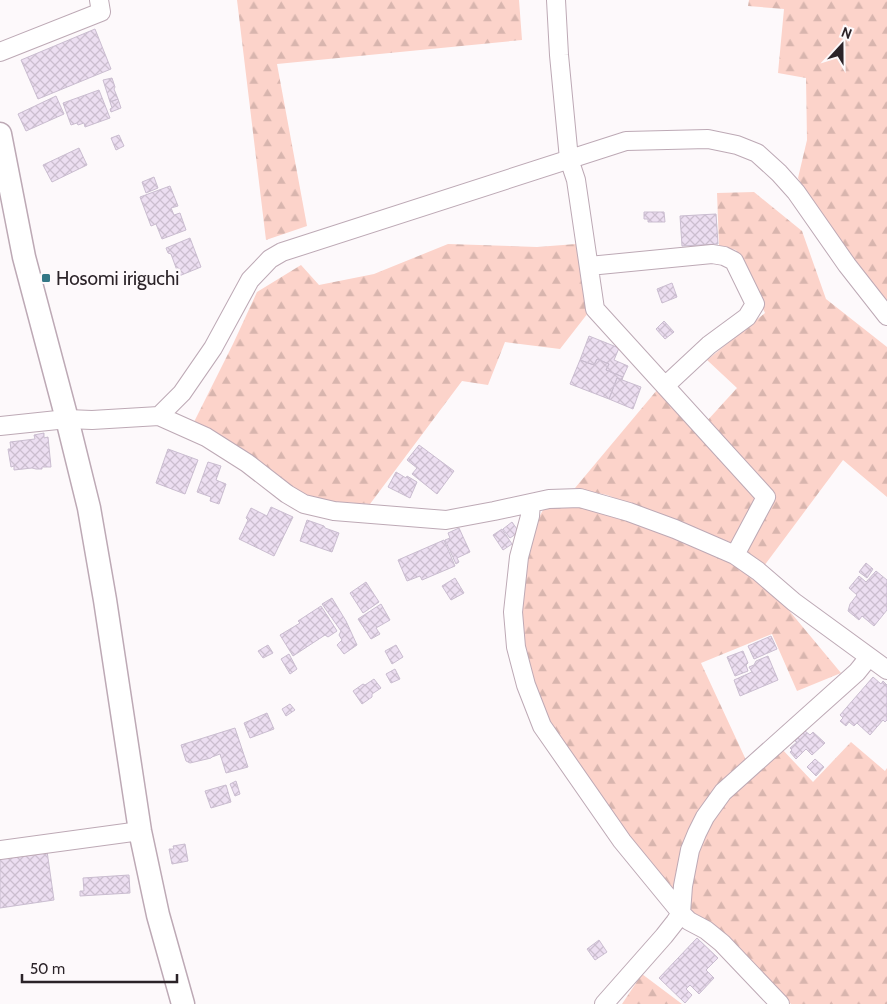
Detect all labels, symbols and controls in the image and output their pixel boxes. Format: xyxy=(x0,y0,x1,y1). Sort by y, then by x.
north arrow xyxy=(817,20,867,70)
text: N xyxy=(839,23,855,43)
place label: Hosomi iriguchi xyxy=(56,267,179,290)
marker: Hosomi iriguchi xyxy=(40,272,52,284)
scale bar xyxy=(22,952,178,984)
text: 50 m xyxy=(30,960,65,978)

